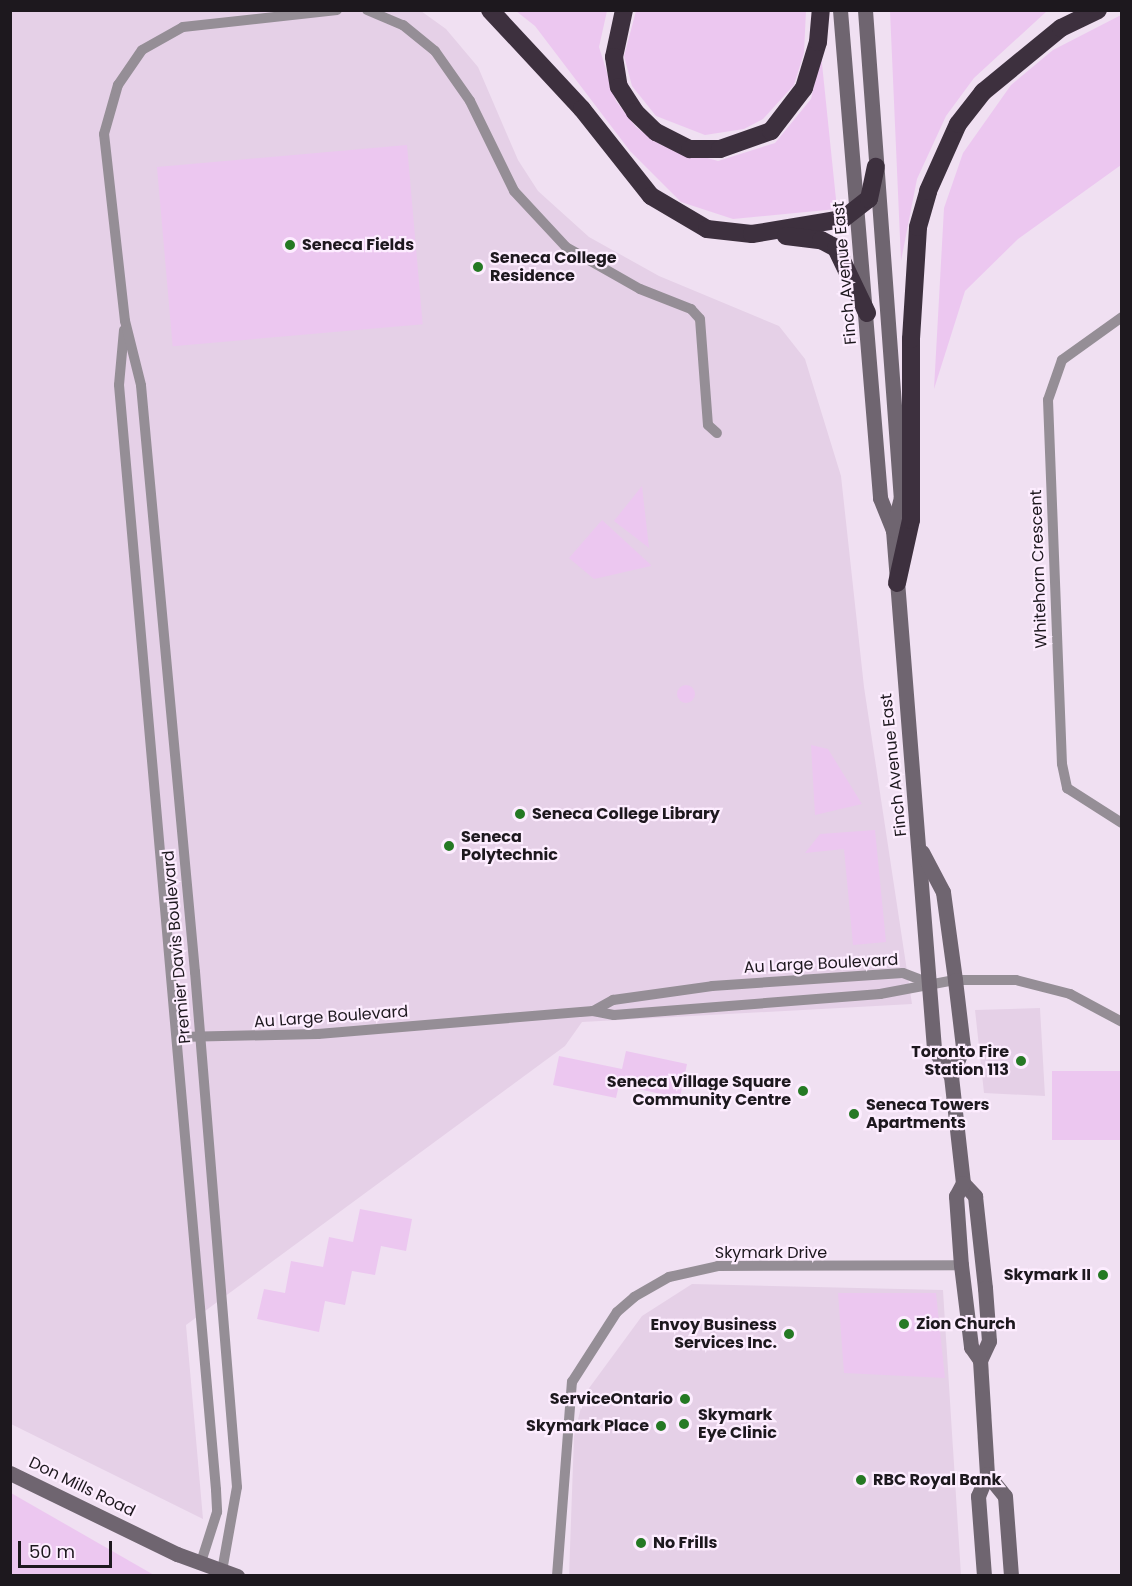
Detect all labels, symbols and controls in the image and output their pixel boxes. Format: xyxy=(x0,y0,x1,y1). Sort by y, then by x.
street label: Finch Avenue East xyxy=(829,200,861,346)
place label: Seneca Fields xyxy=(302,235,414,255)
marker: Seneca Fields xyxy=(283,238,297,252)
place label: Seneca College Residence xyxy=(490,248,617,286)
marker: Seneca College Residence xyxy=(471,260,485,274)
street label: Whitehorn Crescent xyxy=(1027,489,1051,649)
street label: Finch Avenue East xyxy=(877,692,911,838)
place label: Seneca College Library xyxy=(532,804,720,824)
marker: Seneca College Library xyxy=(513,807,527,821)
place label: Seneca Polytechnic xyxy=(461,827,558,865)
marker: Seneca Polytechnic xyxy=(442,839,456,853)
street label: Premier Davis Boulevard xyxy=(159,849,195,1045)
street label: Au Large Boulevard xyxy=(743,950,899,978)
street label: Au Large Boulevard xyxy=(253,1002,409,1032)
place label: Toronto Fire Station 113 xyxy=(911,1042,1009,1080)
marker: Toronto Fire Station 113 xyxy=(1014,1054,1028,1068)
place label: Seneca Village Square Community Centre xyxy=(607,1072,791,1110)
marker: Seneca Village Square Community Centre xyxy=(796,1084,810,1098)
place label: Seneca Towers Apartments xyxy=(866,1095,989,1133)
marker: Seneca Towers Apartments xyxy=(847,1107,861,1121)
street label: Skymark Drive xyxy=(715,1243,827,1263)
place label: Skymark II xyxy=(1004,1265,1091,1285)
marker: Skymark II xyxy=(1096,1268,1110,1282)
place label: Zion Church xyxy=(916,1314,1016,1334)
place label: Envoy Business Services Inc. xyxy=(650,1315,777,1353)
marker: Zion Church xyxy=(897,1317,911,1331)
marker: Envoy Business Services Inc. xyxy=(782,1327,796,1341)
place label: ServiceOntario xyxy=(550,1389,673,1409)
marker: ServiceOntario xyxy=(678,1392,692,1406)
place label: Skymark Eye Clinic xyxy=(698,1405,777,1443)
marker: Skymark Eye Clinic xyxy=(675,1415,693,1433)
place label: Skymark Place xyxy=(526,1416,649,1436)
marker: Skymark Place xyxy=(654,1419,668,1433)
street label: Don Mills Road xyxy=(26,1453,138,1521)
place label: RBC Royal Bank xyxy=(873,1470,1001,1490)
marker: RBC Royal Bank xyxy=(854,1473,868,1487)
scale bar xyxy=(21,1529,116,1567)
place label: No Frills xyxy=(653,1533,717,1553)
marker: No Frills xyxy=(634,1536,648,1550)
text: 50 m xyxy=(29,1539,75,1564)

